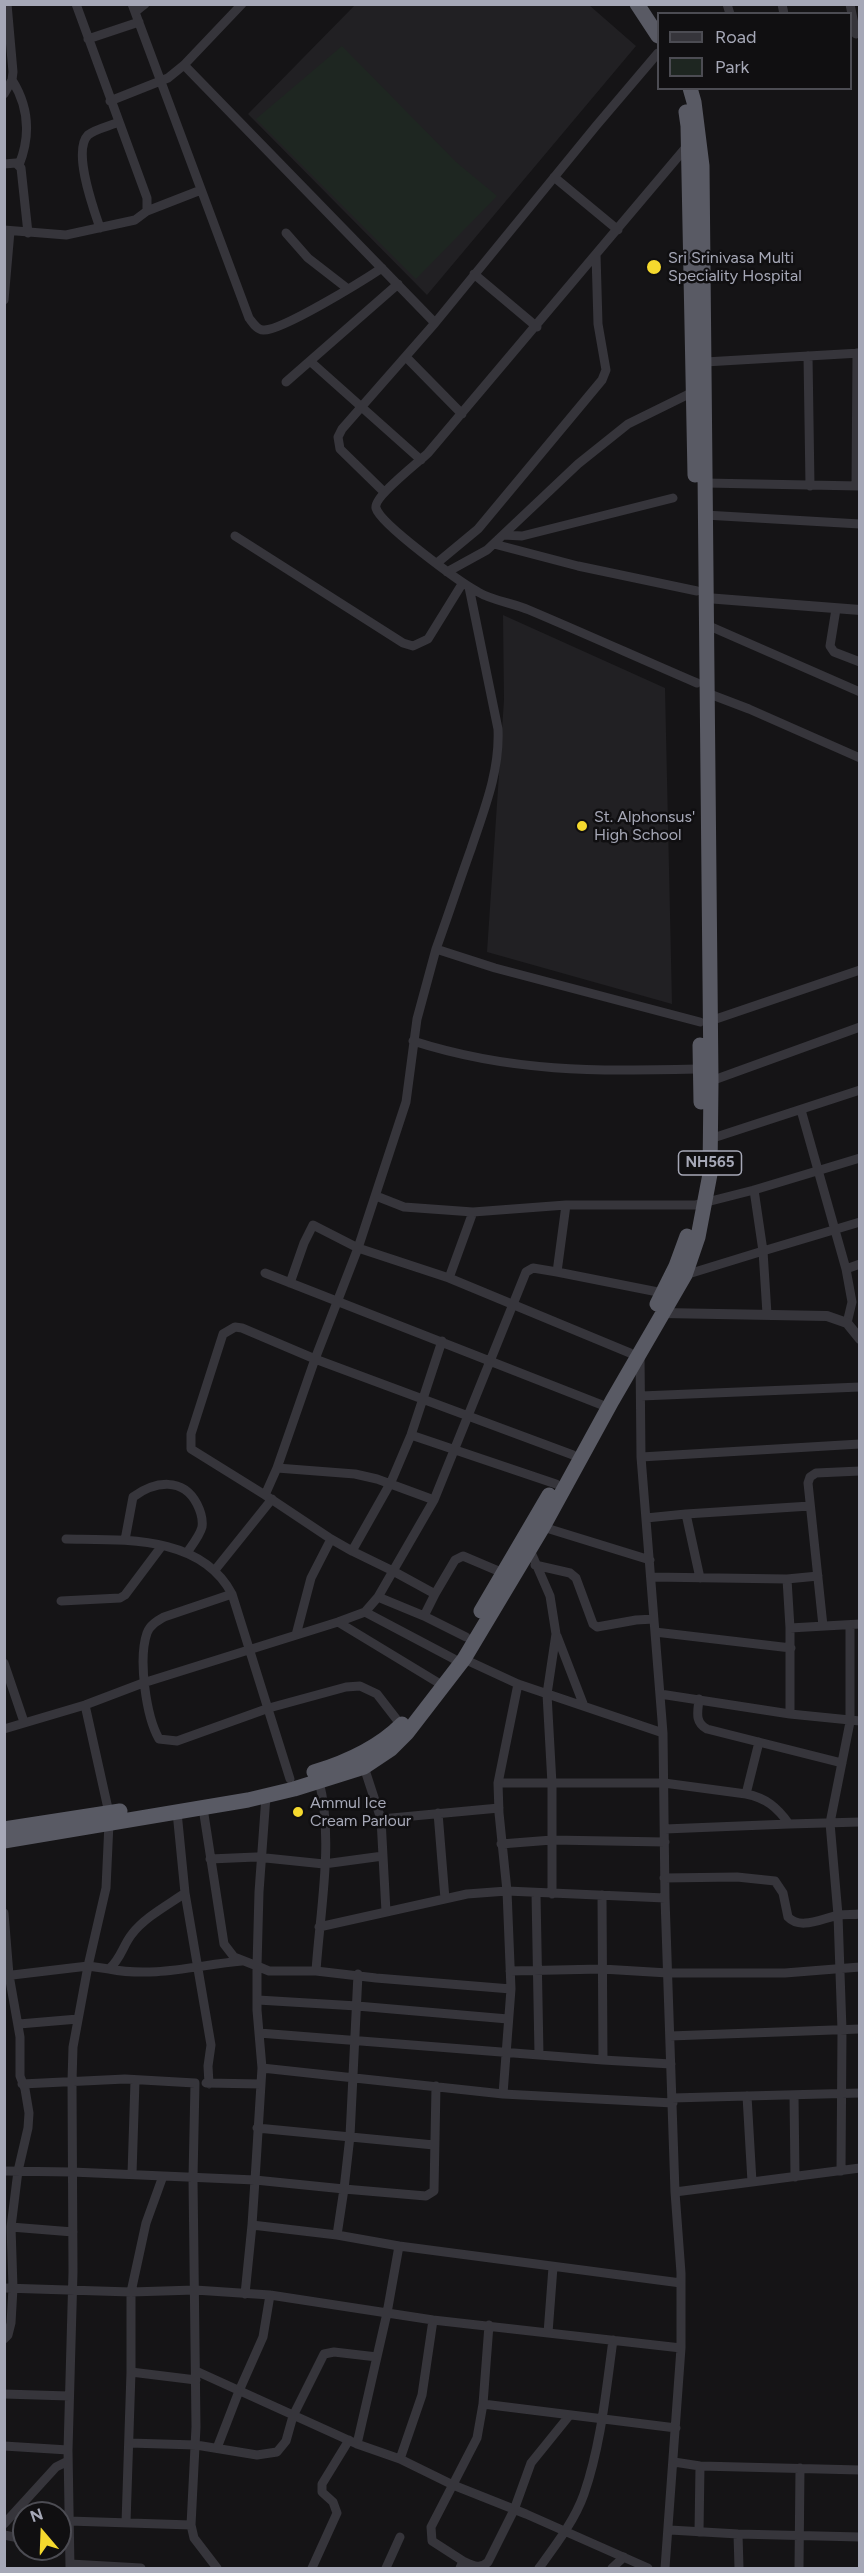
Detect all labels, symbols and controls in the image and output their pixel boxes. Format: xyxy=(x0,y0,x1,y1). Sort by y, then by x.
legend xyxy=(657,12,852,90)
text: Road xyxy=(715,26,756,48)
text: Park xyxy=(715,56,749,78)
place label: Sri Srinivasa Multi Speciality Hospital xyxy=(668,248,802,286)
marker: Sri Srinivasa Multi Speciality Hospital xyxy=(645,258,663,276)
place label: St. Alphonsus' High School xyxy=(594,807,695,845)
marker: St. Alphonsus' High School xyxy=(575,819,589,833)
road number: NH565 xyxy=(678,1151,742,1175)
place label: Ammul Ice Cream Parlour xyxy=(310,1793,411,1831)
marker: Ammul Ice Cream Parlour xyxy=(291,1805,305,1819)
north arrow xyxy=(12,2501,72,2561)
text: N xyxy=(28,2504,46,2526)

